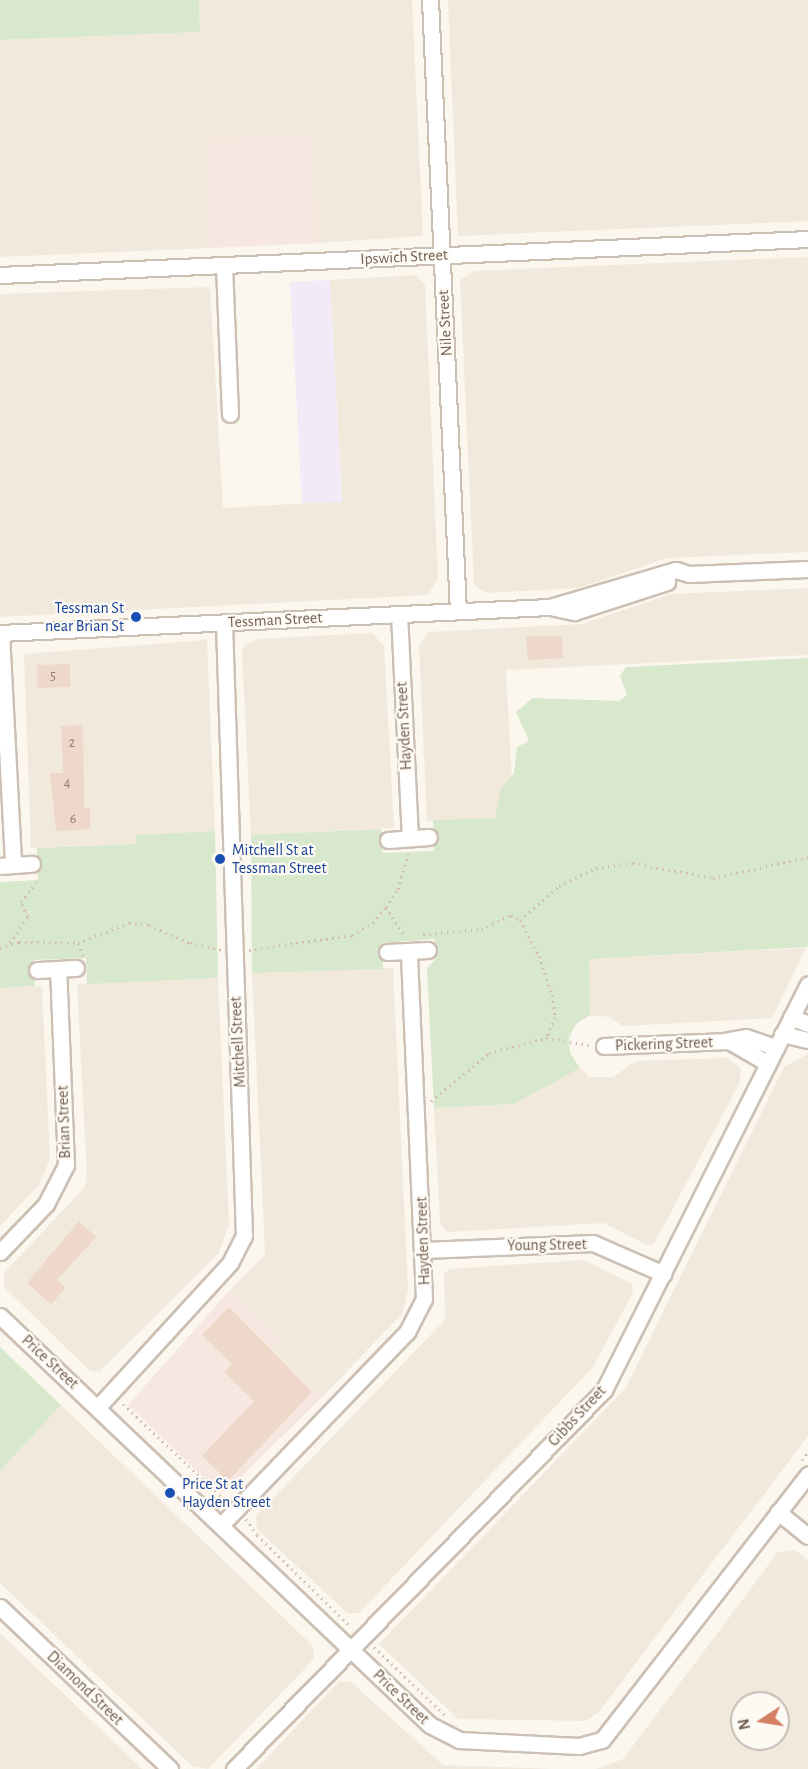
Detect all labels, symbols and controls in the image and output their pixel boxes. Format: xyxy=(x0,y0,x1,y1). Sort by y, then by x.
street label: Ipswich Street xyxy=(360,245,448,269)
street label: Nile Street xyxy=(434,289,456,357)
place label: Tessman St near Brian St xyxy=(45,598,124,636)
street label: Tessman Street xyxy=(227,608,323,632)
marker: Tessman St near Brian St xyxy=(129,610,143,624)
house number: 5 xyxy=(50,668,56,684)
street label: Hayden Street xyxy=(392,681,416,771)
house number: 2 xyxy=(69,735,75,751)
house number: 4 xyxy=(64,775,70,791)
house number: 6 xyxy=(70,811,76,827)
place label: Mitchell St at Tessman Street xyxy=(232,840,327,878)
marker: Mitchell St at Tessman Street xyxy=(213,852,227,866)
street label: Mitchell Street xyxy=(226,996,250,1088)
street label: Pickering Street xyxy=(615,1033,713,1055)
street label: Brian Street xyxy=(53,1085,75,1159)
street label: Hayden Street xyxy=(412,1196,434,1286)
street label: Young Street xyxy=(507,1235,587,1255)
street label: Price Street xyxy=(17,1331,83,1393)
street label: Gibbs Street xyxy=(544,1382,610,1450)
place label: Price St at Hayden Street xyxy=(182,1474,271,1512)
marker: Price St at Hayden Street xyxy=(163,1486,177,1500)
street label: Diamond Street xyxy=(43,1647,127,1729)
street label: Price Street xyxy=(369,1665,433,1729)
north arrow xyxy=(730,1691,790,1751)
text: N xyxy=(735,1717,753,1731)

